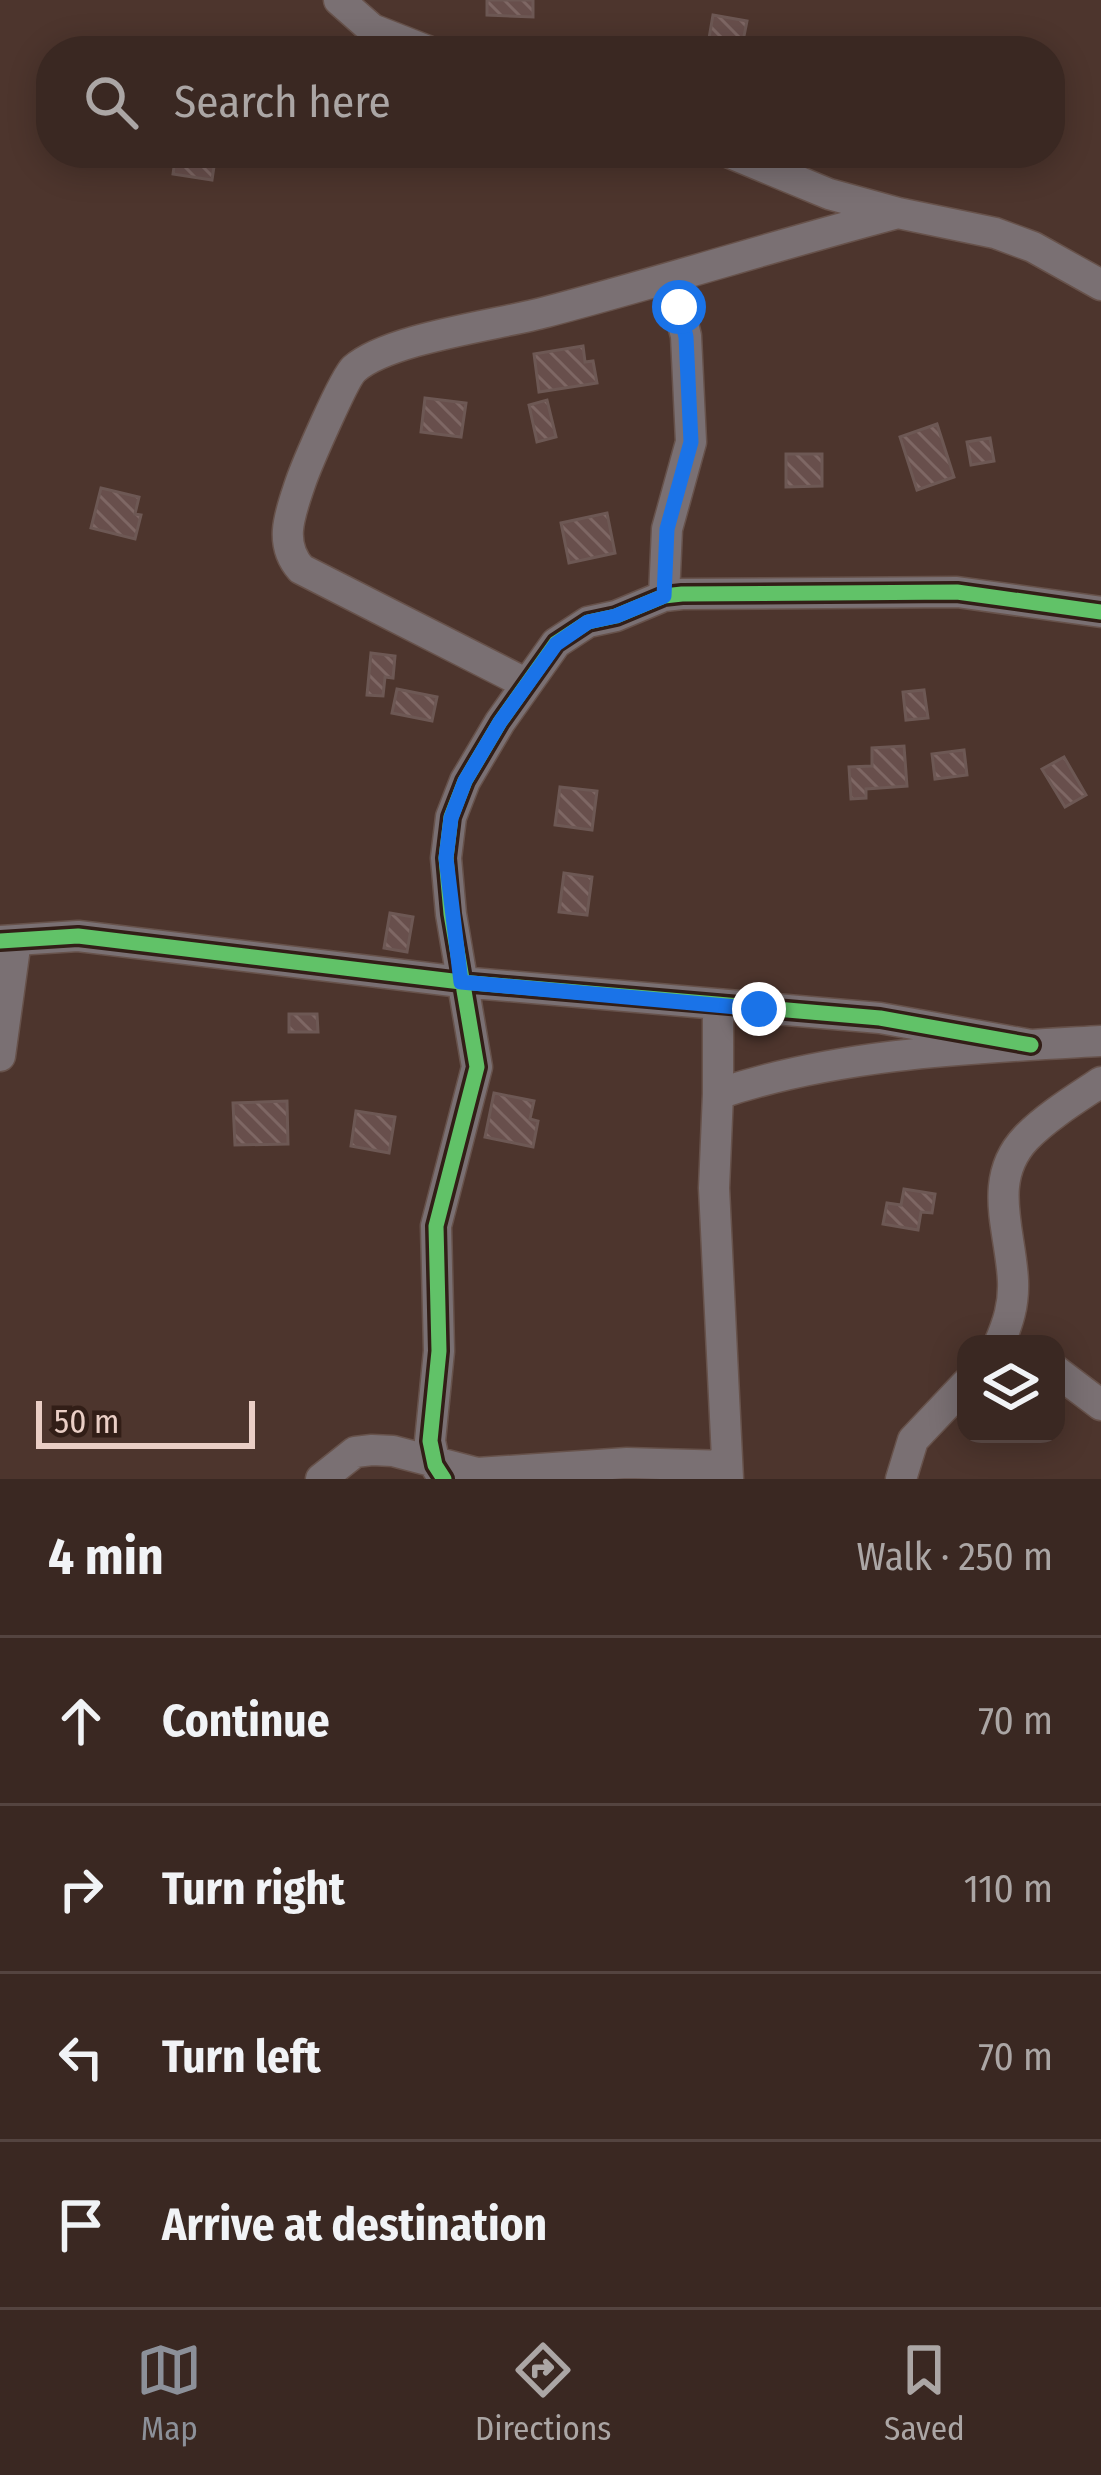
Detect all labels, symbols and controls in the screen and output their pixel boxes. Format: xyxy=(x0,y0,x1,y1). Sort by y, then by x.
search box xyxy=(36,36,1065,168)
icon: search xyxy=(78,69,144,135)
text: Search here xyxy=(174,75,391,129)
route start xyxy=(652,280,706,334)
route end xyxy=(732,982,786,1036)
map controls xyxy=(957,1335,1065,1443)
button: layers xyxy=(957,1335,1065,1443)
scale bar xyxy=(36,1395,255,1448)
text: 50 m xyxy=(54,1402,119,1442)
text: 4 min xyxy=(48,1526,164,1588)
text: Walk · 250 m xyxy=(857,1534,1053,1580)
icon: ahead xyxy=(48,1688,114,1754)
text: Continue xyxy=(162,1694,330,1748)
text: 70 m xyxy=(978,1698,1053,1744)
icon: right xyxy=(48,1856,114,1922)
text: Turn right xyxy=(162,1862,345,1916)
text: 110 m xyxy=(964,1866,1053,1912)
icon: left xyxy=(48,2024,114,2090)
text: Turn left xyxy=(162,2030,321,2084)
text: 70 m xyxy=(978,2034,1053,2080)
icon: arrive xyxy=(48,2192,114,2258)
text: Arrive at destination xyxy=(162,2198,547,2252)
tab: Map xyxy=(136,2337,202,2449)
tab: Directions xyxy=(475,2337,611,2449)
tab: Saved xyxy=(884,2337,965,2449)

